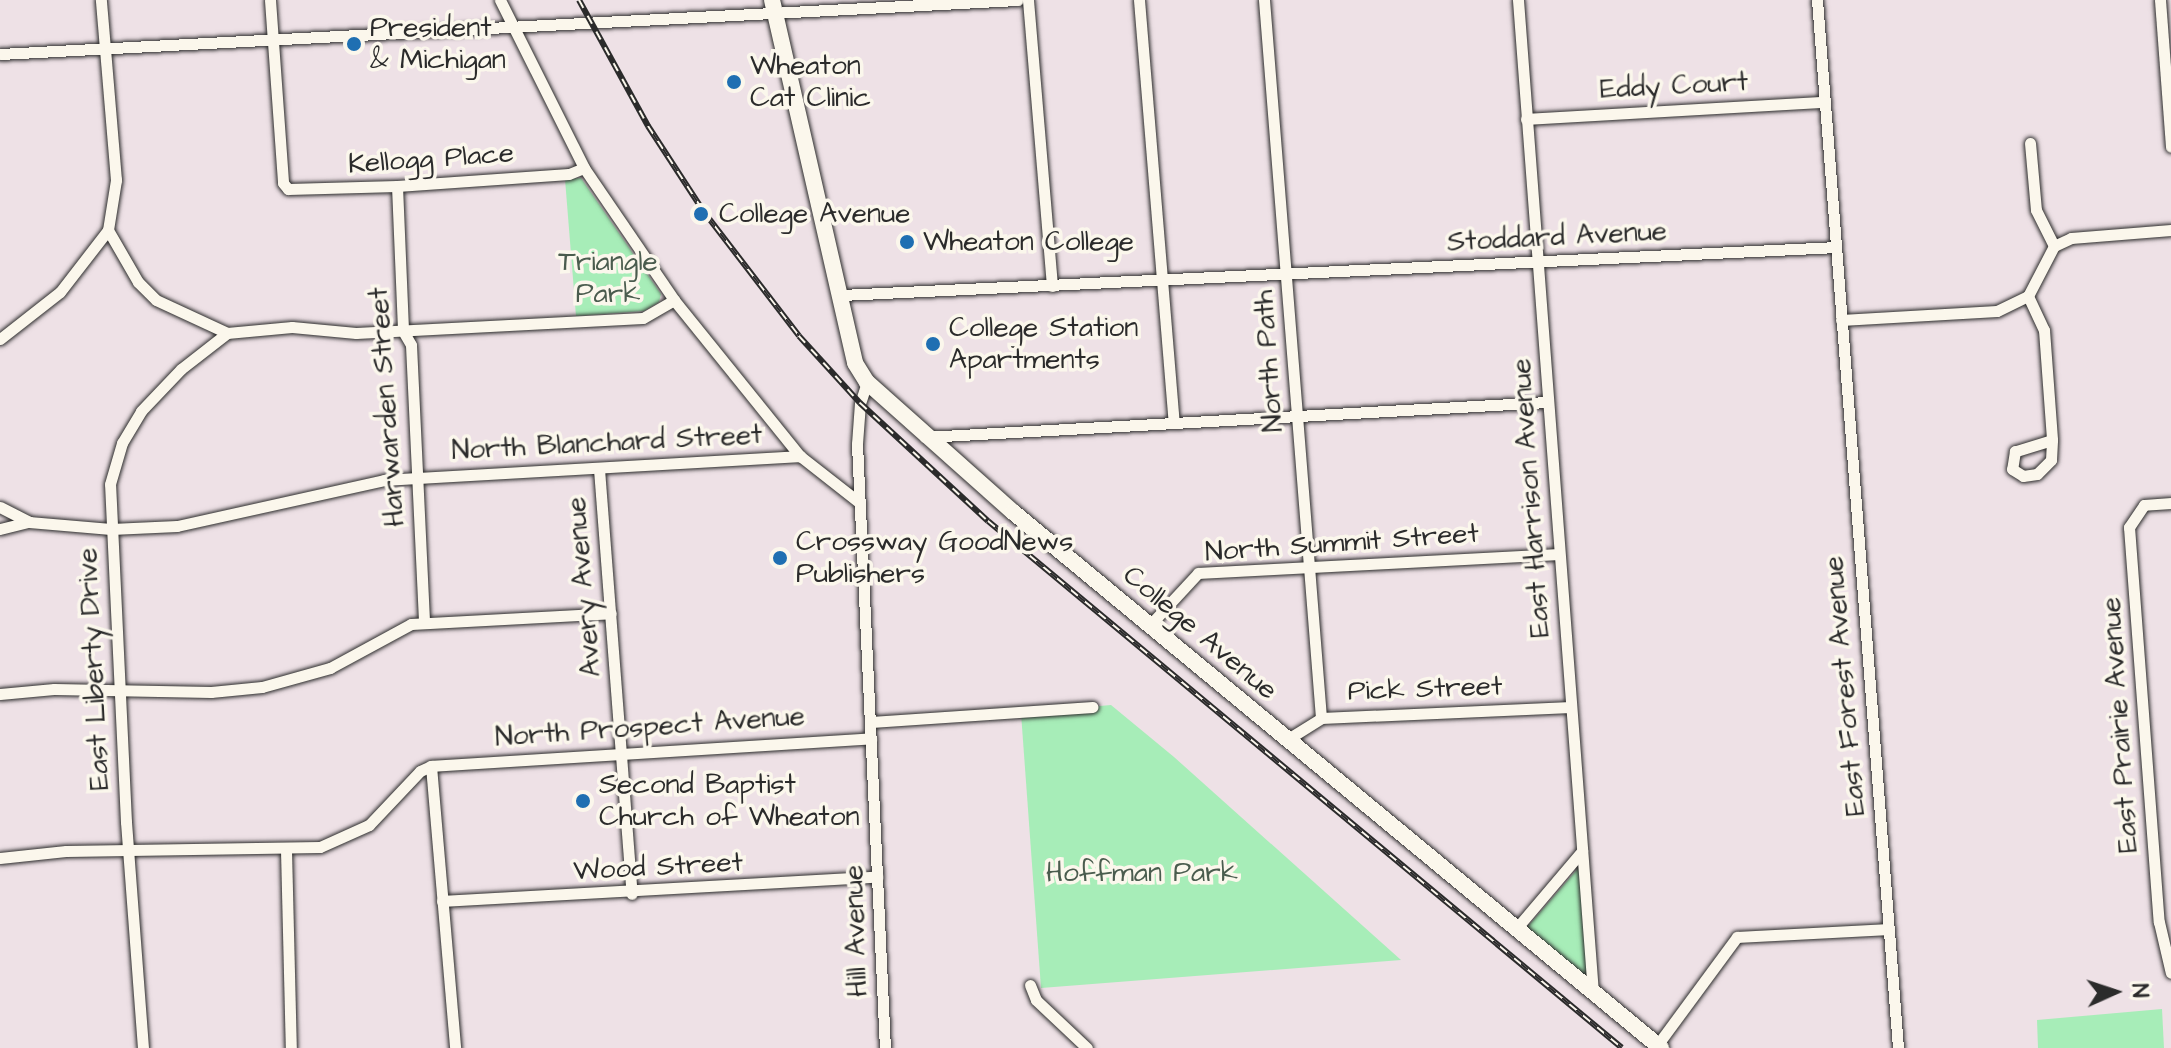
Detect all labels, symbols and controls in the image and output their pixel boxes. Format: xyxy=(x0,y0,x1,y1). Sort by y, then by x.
place label: President & Michigan xyxy=(370,11,506,77)
marker: President & Michigan xyxy=(345,35,363,53)
place label: Wheaton Cat Clinic xyxy=(750,49,871,115)
street label: Eddy Court xyxy=(1599,65,1749,107)
marker: Wheaton Cat Clinic xyxy=(725,73,743,91)
street label: Kellogg Place xyxy=(347,136,515,182)
place label: College Avenue xyxy=(719,197,910,231)
marker: College Avenue xyxy=(690,203,712,225)
street label: Stoddard Avenue xyxy=(1446,214,1668,260)
place label: Wheaton College xyxy=(923,225,1134,259)
marker: Wheaton College xyxy=(898,233,916,251)
park label: Triangle Park xyxy=(558,245,658,311)
street label: Harwarden Street xyxy=(362,286,412,528)
street label: North Path xyxy=(1247,289,1291,433)
place label: College Station Apartments xyxy=(949,311,1138,377)
marker: College Station Apartments xyxy=(924,335,942,353)
street label: East Harrison Avenue xyxy=(1504,357,1558,639)
street label: North Blanchard Street xyxy=(451,418,763,468)
street label: Avery Avenue xyxy=(559,496,609,678)
street label: North Summit Street xyxy=(1204,517,1480,569)
place label: Crossway GoodNews Publishers xyxy=(796,525,1073,591)
street label: East Liberty Drive xyxy=(71,547,117,791)
marker: Crossway GoodNews Publishers xyxy=(771,549,789,567)
street label: East Forest Avenue xyxy=(1817,555,1873,817)
street label: College Avenue xyxy=(1116,559,1284,707)
street label: East Prairie Avenue xyxy=(2094,596,2146,854)
street label: Pick Street xyxy=(1347,670,1503,708)
street label: North Prospect Avenue xyxy=(494,699,806,755)
place label: Second Baptist Church of Wheaton xyxy=(599,768,859,834)
marker: Second Baptist Church of Wheaton xyxy=(574,792,592,810)
street label: Wood Street xyxy=(572,846,744,888)
park label: Hoffman Park xyxy=(1046,856,1238,890)
street label: Hill Avenue xyxy=(837,864,875,998)
north arrow xyxy=(2075,952,2155,1032)
text: N xyxy=(2124,983,2155,998)

